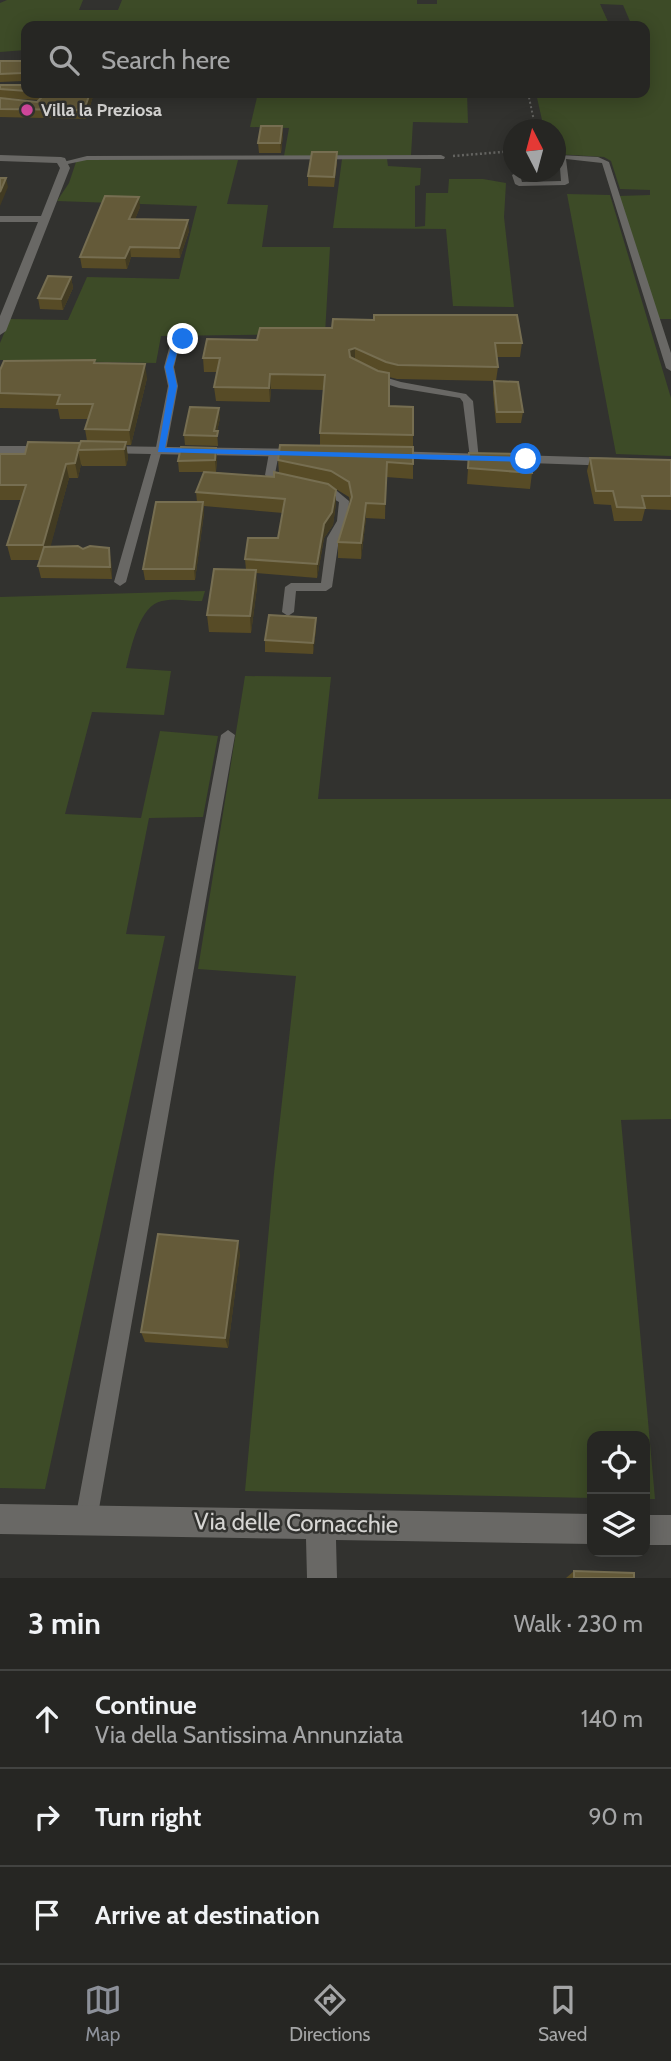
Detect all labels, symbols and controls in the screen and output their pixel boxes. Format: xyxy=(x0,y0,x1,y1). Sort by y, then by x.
search box xyxy=(21,21,650,98)
icon: search xyxy=(45,41,83,79)
text: Search here xyxy=(101,44,230,76)
place label: Villa la Preziosa xyxy=(41,99,162,121)
marker: Villa la Preziosa xyxy=(19,102,35,118)
north arrow xyxy=(503,119,566,182)
route end xyxy=(167,323,198,354)
route start xyxy=(510,443,541,474)
map controls xyxy=(587,1431,650,1557)
button: locate xyxy=(587,1431,650,1494)
button: layers xyxy=(587,1494,650,1557)
street label: Via delle Cornacchie xyxy=(194,1506,398,1539)
text: 3 min xyxy=(28,1605,101,1642)
text: Walk · 230 m xyxy=(514,1610,643,1638)
text: Continue xyxy=(95,1689,197,1721)
icon: ahead xyxy=(28,1700,66,1738)
text: 140 m xyxy=(581,1705,643,1733)
text: Via della Santissima Annunziata xyxy=(95,1721,403,1749)
icon: right xyxy=(28,1798,66,1836)
text: Turn right xyxy=(95,1801,201,1833)
text: 90 m xyxy=(589,1803,643,1831)
icon: arrive xyxy=(28,1896,66,1934)
text: Arrive at destination xyxy=(95,1899,320,1931)
tab: Map xyxy=(84,1981,122,2046)
tab: Directions xyxy=(289,1981,370,2046)
tab: Saved xyxy=(538,1981,587,2046)

